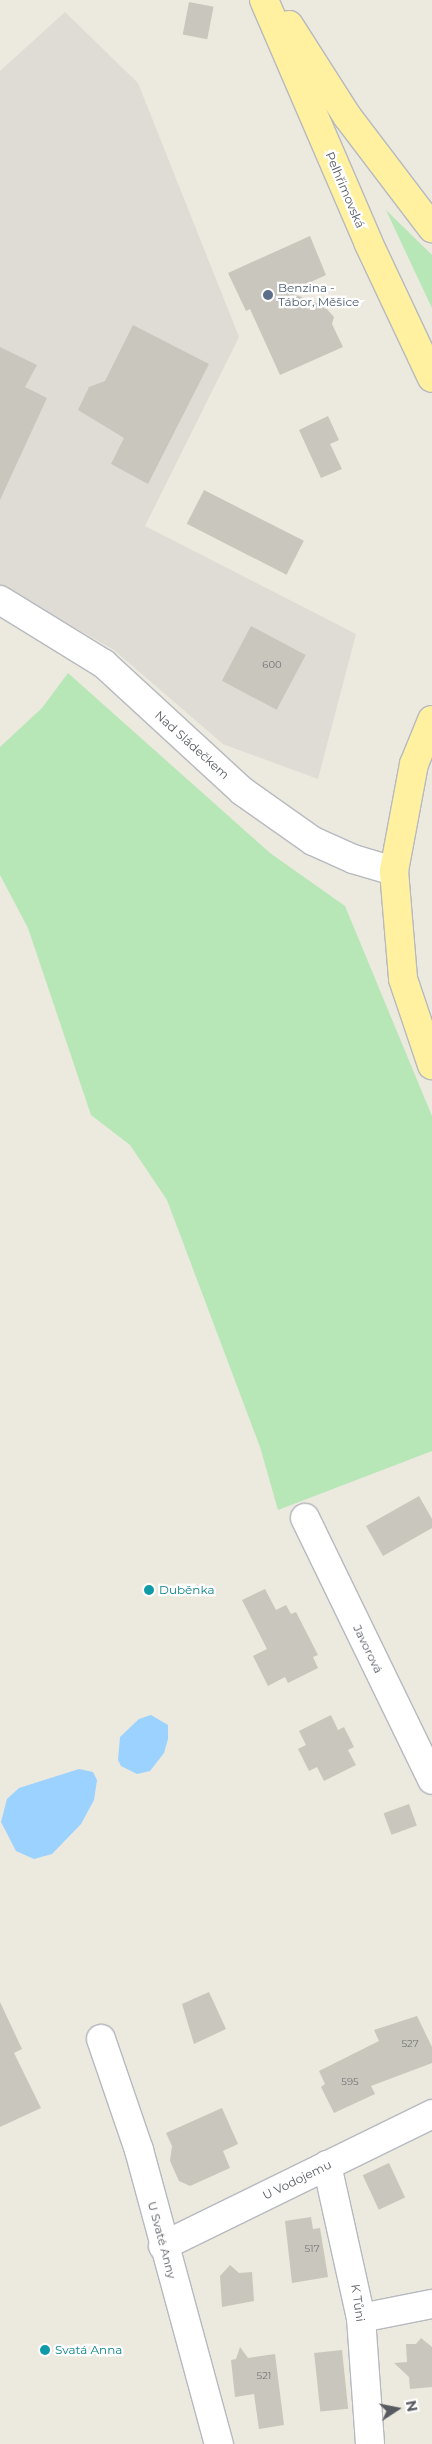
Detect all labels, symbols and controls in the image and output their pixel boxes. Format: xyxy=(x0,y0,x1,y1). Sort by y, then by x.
street label: Pelhřimovská xyxy=(322,150,368,230)
place label: Benzina - Tábor, Měšice xyxy=(278,281,359,309)
marker: Benzina - Tábor, Měšice xyxy=(262,289,274,301)
house number: 600 xyxy=(262,659,282,671)
street label: Nad Sládečkem xyxy=(152,708,232,782)
place label: Duběnka xyxy=(159,1583,215,1597)
marker: Duběnka xyxy=(143,1584,155,1596)
street label: Javorová xyxy=(350,1622,386,1676)
house number: 527 xyxy=(401,2038,419,2050)
house number: 595 xyxy=(341,2076,359,2088)
street label: U Vodojemu xyxy=(260,2157,334,2203)
street label: U Svaté Anny xyxy=(145,2200,179,2280)
house number: 517 xyxy=(304,2243,320,2255)
street label: K Tůni xyxy=(348,2283,368,2323)
place label: Svatá Anna xyxy=(55,2343,122,2357)
marker: Svatá Anna xyxy=(39,2344,51,2356)
house number: 521 xyxy=(257,2370,271,2382)
north arrow xyxy=(372,2384,422,2434)
text: N xyxy=(402,2399,422,2413)

